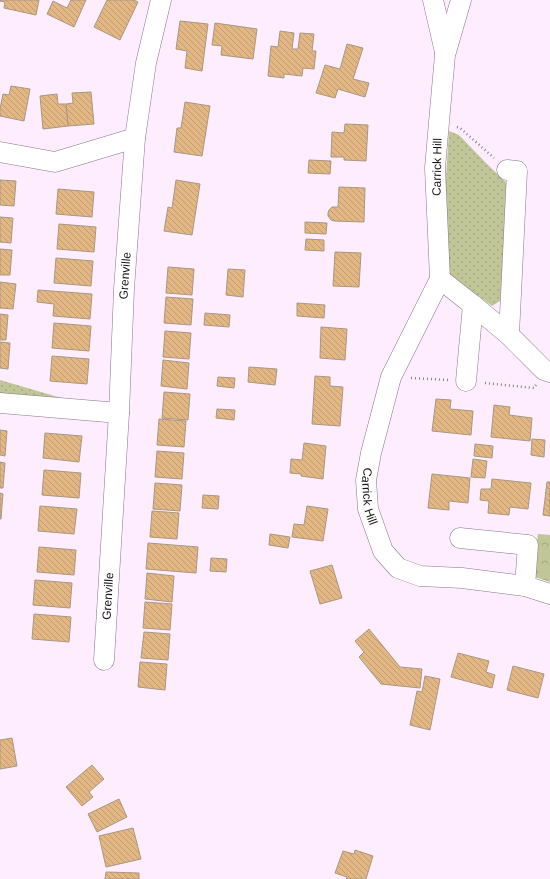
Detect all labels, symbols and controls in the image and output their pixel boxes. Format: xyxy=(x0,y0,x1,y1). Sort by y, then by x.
street label: Carrick Hill xyxy=(429,138,445,196)
street label: Grenville xyxy=(117,251,134,300)
street label: Carrick Hill xyxy=(359,466,380,527)
street label: Grenville xyxy=(99,572,116,620)

